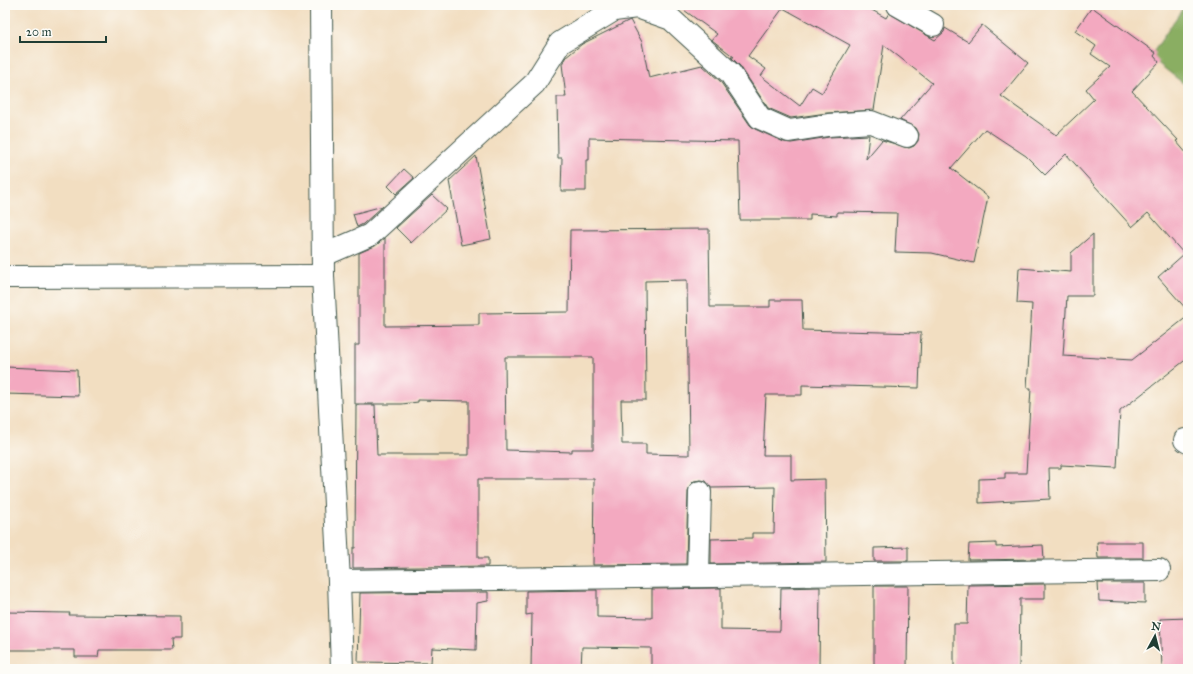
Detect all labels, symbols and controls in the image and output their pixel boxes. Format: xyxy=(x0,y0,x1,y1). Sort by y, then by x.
scale bar xyxy=(20,18,106,44)
text: 20 m xyxy=(26,25,52,39)
north arrow xyxy=(1135,616,1175,656)
text: N xyxy=(1151,620,1162,634)

